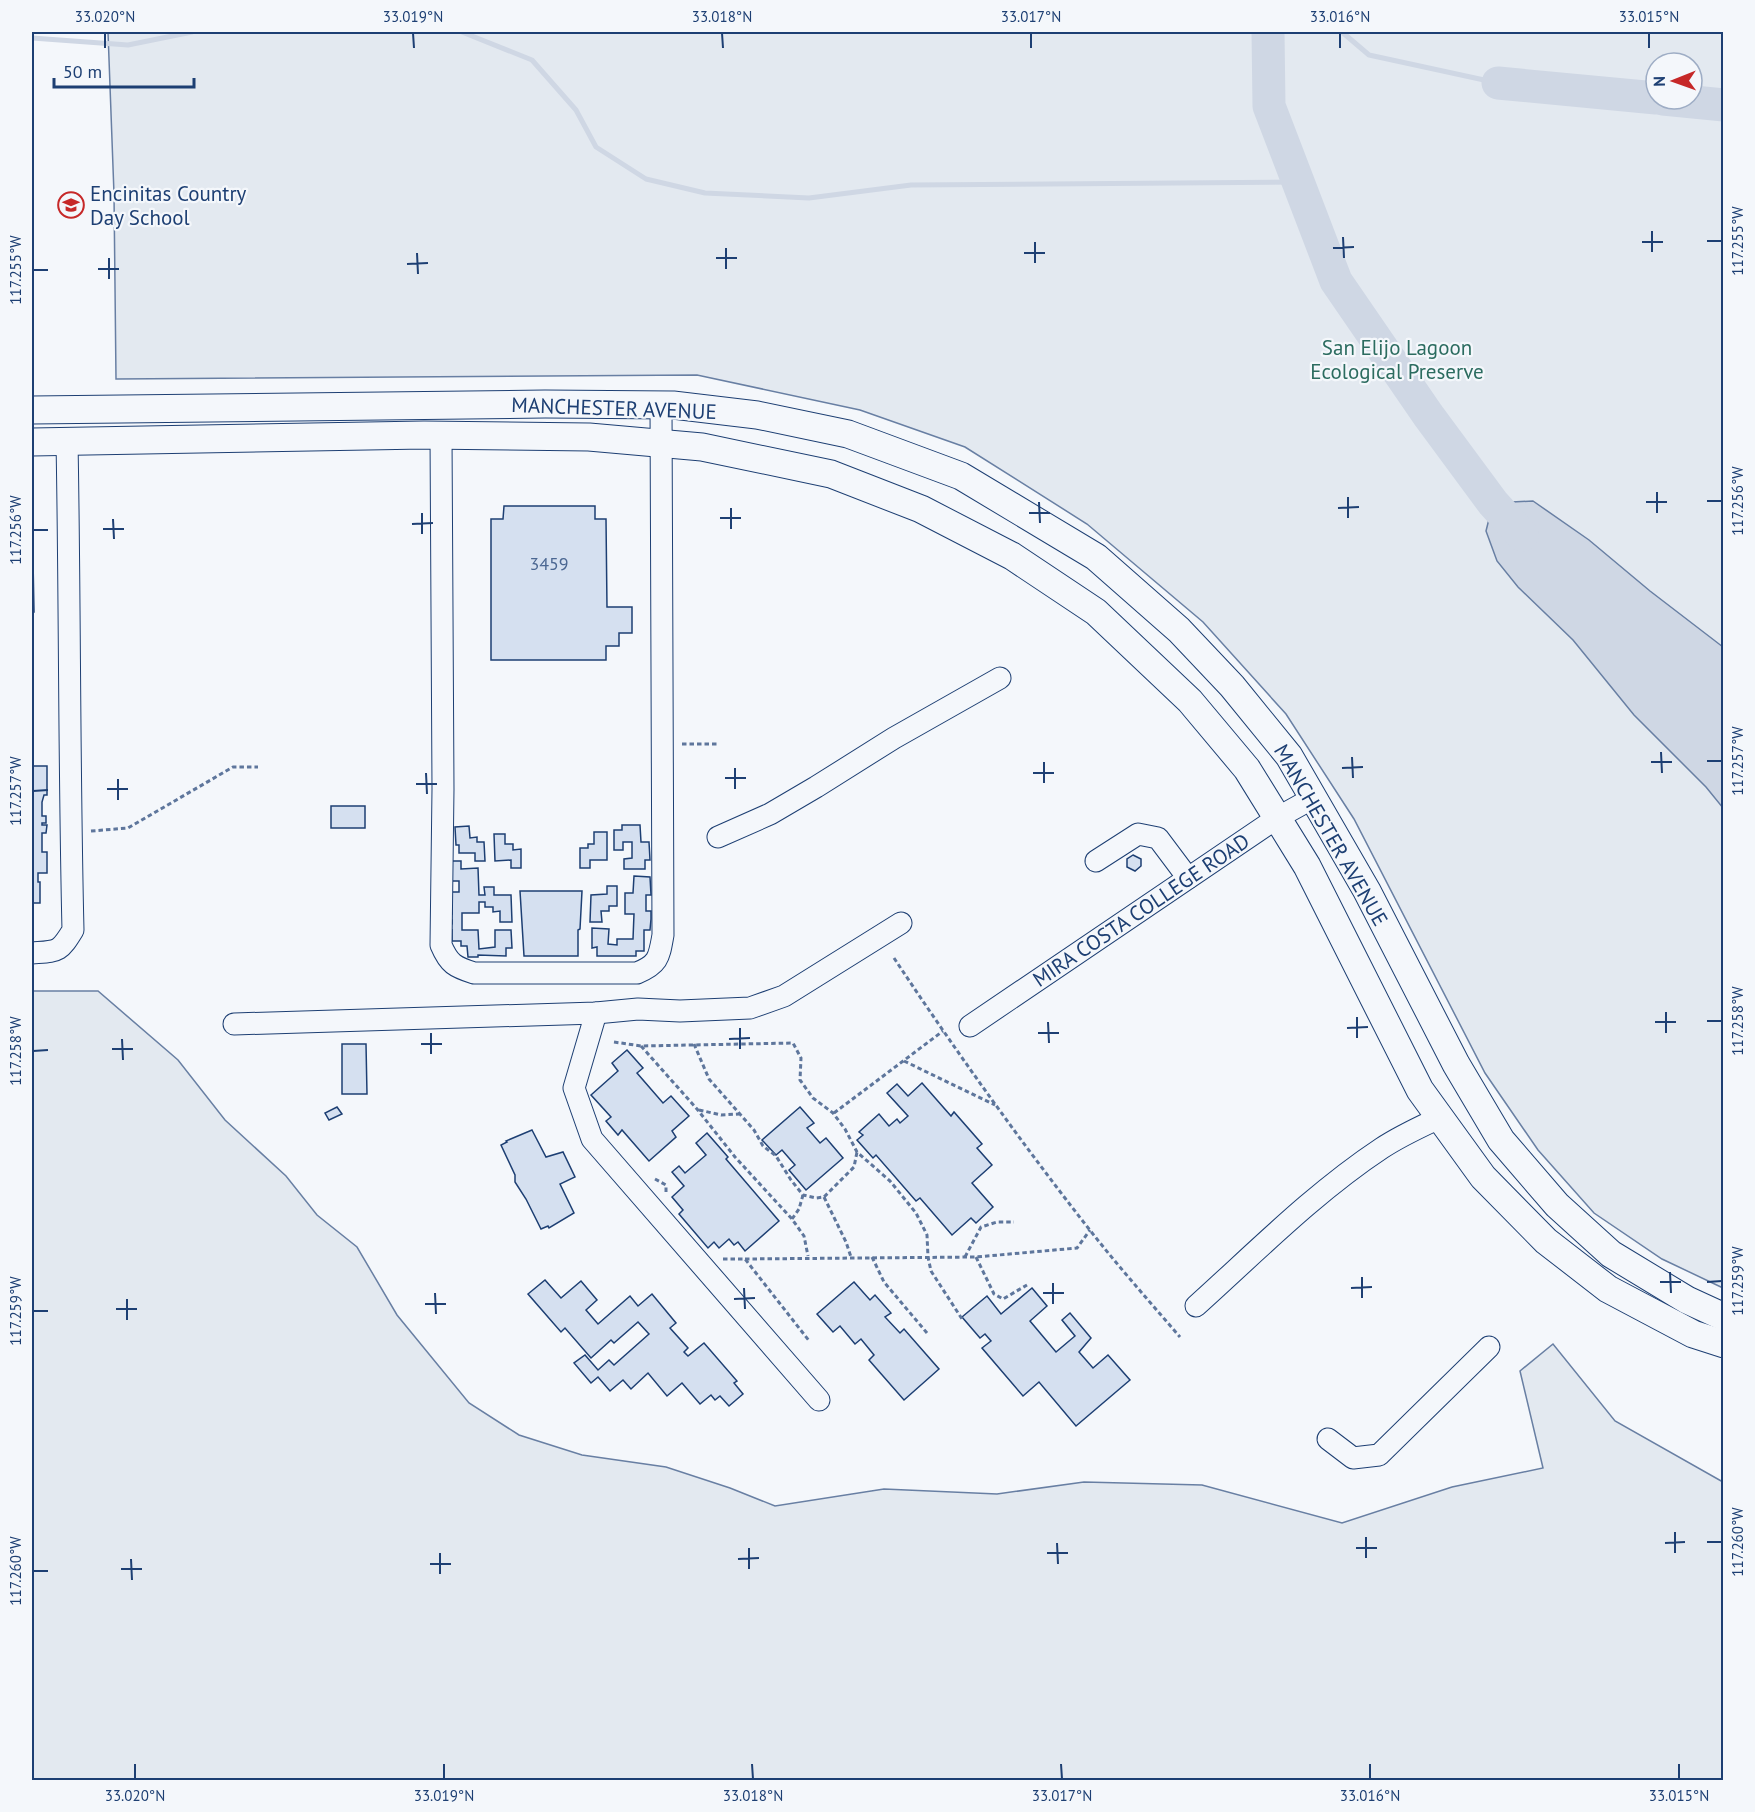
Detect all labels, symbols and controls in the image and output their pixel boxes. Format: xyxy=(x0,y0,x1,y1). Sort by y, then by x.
text: 33.020°N xyxy=(75,7,135,26)
text: 33.019°N xyxy=(383,7,443,26)
text: 33.018°N xyxy=(692,7,752,26)
text: 33.017°N xyxy=(1001,7,1061,26)
text: 33.016°N xyxy=(1310,7,1370,26)
text: 33.015°N xyxy=(1619,7,1679,26)
scale bar xyxy=(54,51,194,89)
north arrow xyxy=(1644,51,1704,111)
text: 50 m xyxy=(63,60,102,83)
text: N xyxy=(1649,76,1669,87)
place label: Encinitas Country Day School xyxy=(90,180,247,231)
school or university icon: Encinitas Country Day School xyxy=(56,190,86,220)
text: 117.255°W xyxy=(1728,206,1747,276)
text: 117.255°W xyxy=(6,235,25,305)
park label: San Elijo Lagoon Ecological Preserve xyxy=(1310,334,1484,385)
street label: MANCHESTER AVENUE xyxy=(511,391,717,425)
text: 117.256°W xyxy=(1728,466,1747,536)
text: 117.256°W xyxy=(6,495,25,565)
house number: 3459 xyxy=(529,552,569,575)
text: 117.257°W xyxy=(1728,726,1747,796)
street label: MANCHESTER AVENUE xyxy=(1268,739,1394,931)
text: 117.257°W xyxy=(6,756,25,826)
street label: MIRA COSTA COLLEGE ROAD xyxy=(1027,827,1255,993)
text: 117.258°W xyxy=(1728,986,1747,1056)
text: 117.258°W xyxy=(6,1016,25,1086)
text: 117.259°W xyxy=(1728,1246,1747,1316)
text: 117.259°W xyxy=(6,1276,25,1346)
text: 117.260°W xyxy=(1728,1507,1747,1577)
text: 117.260°W xyxy=(6,1536,25,1606)
text: 33.020°N xyxy=(105,1786,165,1805)
text: 33.019°N xyxy=(414,1786,474,1805)
text: 33.018°N xyxy=(723,1786,783,1805)
text: 33.017°N xyxy=(1032,1786,1092,1805)
text: 33.016°N xyxy=(1340,1786,1400,1805)
text: 33.015°N xyxy=(1649,1786,1709,1805)

